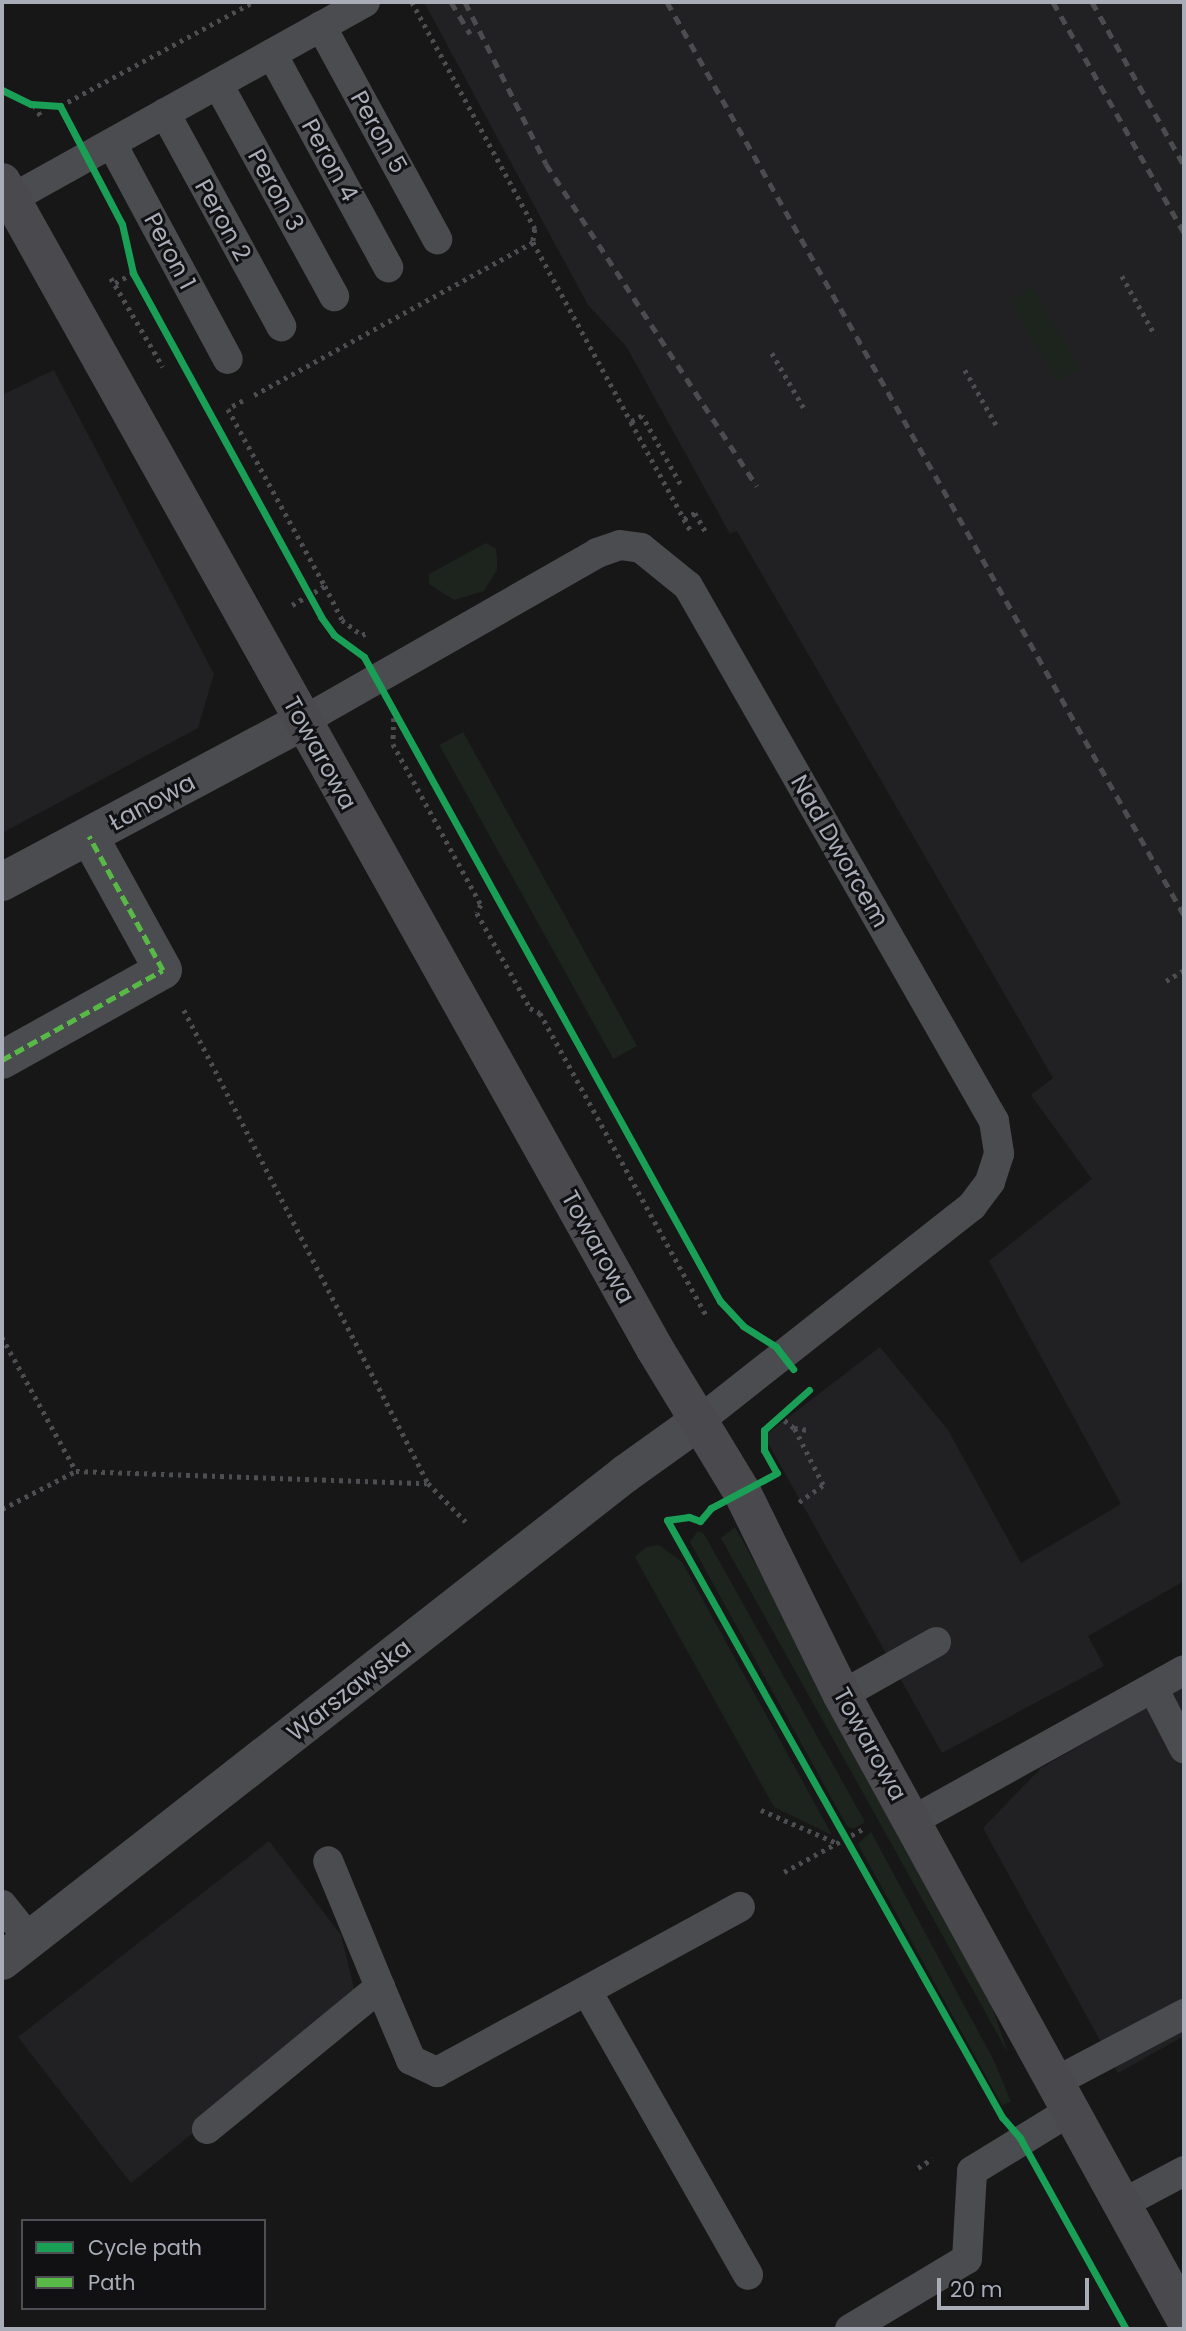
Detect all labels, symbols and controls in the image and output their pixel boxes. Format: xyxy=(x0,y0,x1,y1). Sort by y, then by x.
street label: Peron 5 xyxy=(345,86,413,178)
street label: Peron 4 xyxy=(296,114,364,206)
street label: Peron 3 xyxy=(242,144,310,236)
street label: Peron 2 xyxy=(189,174,257,266)
street label: Peron 1 xyxy=(138,208,202,294)
street label: Towarowa xyxy=(277,692,363,814)
street label: Łanowa xyxy=(104,767,200,837)
street label: Nad Dworcem xyxy=(785,770,895,932)
street label: Towarowa xyxy=(555,1186,641,1308)
street label: Warszawska xyxy=(281,1633,417,1747)
street label: Towarowa xyxy=(827,1683,913,1805)
legend xyxy=(21,2219,266,2310)
text: Cycle path xyxy=(88,2233,202,2262)
scale bar xyxy=(941,2264,1093,2308)
text: Path xyxy=(88,2268,135,2297)
text: 20 m xyxy=(950,2275,1003,2304)

